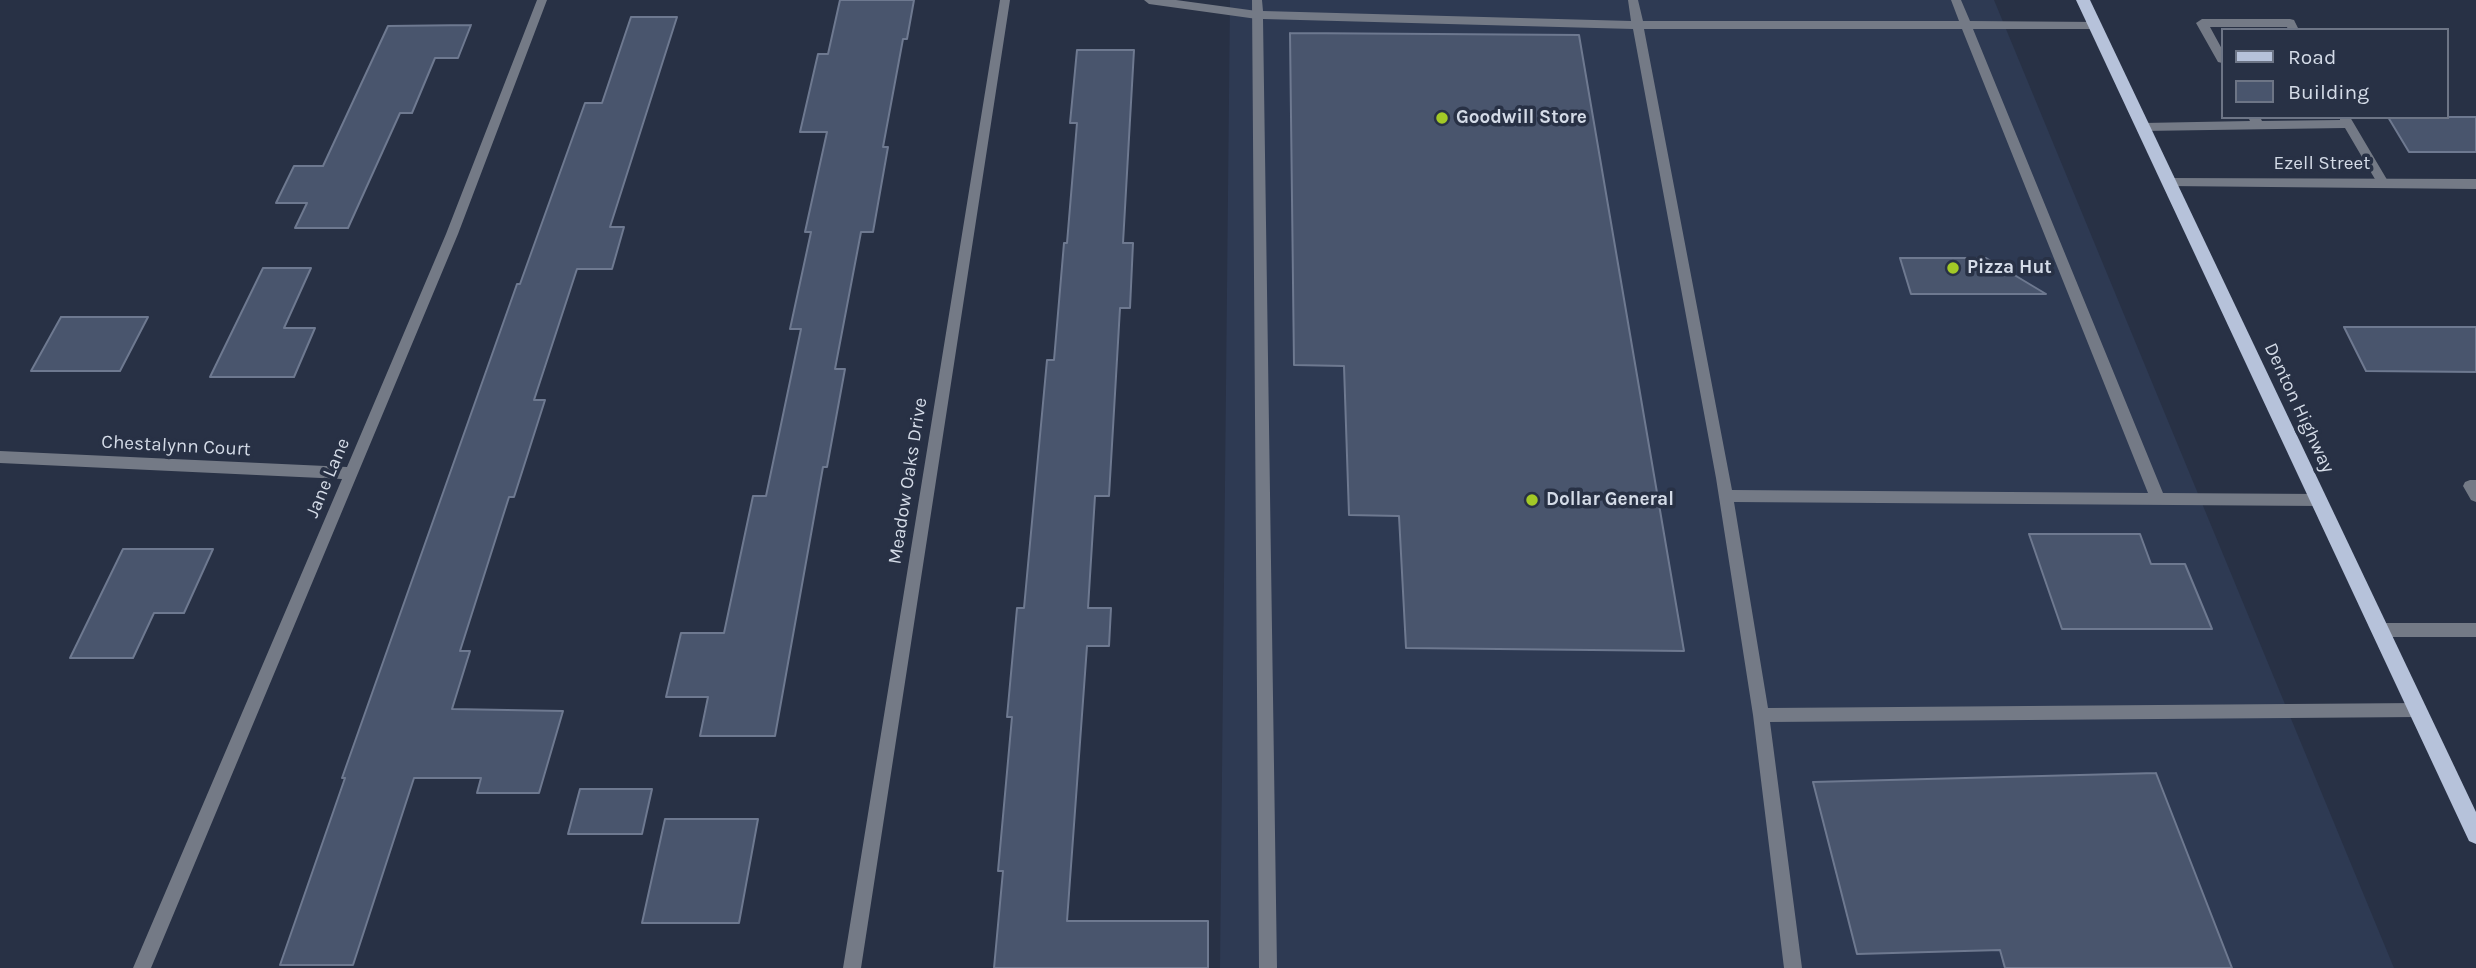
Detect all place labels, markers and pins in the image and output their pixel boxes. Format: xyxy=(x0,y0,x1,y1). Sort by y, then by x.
place label: Goodwill Store xyxy=(1456,107,1587,129)
marker: Goodwill Store xyxy=(1434,110,1450,126)
place label: Pizza Hut xyxy=(1967,257,2052,279)
marker: Pizza Hut xyxy=(1945,260,1961,276)
place label: Dollar General xyxy=(1546,489,1674,511)
marker: Dollar General xyxy=(1524,492,1540,508)

